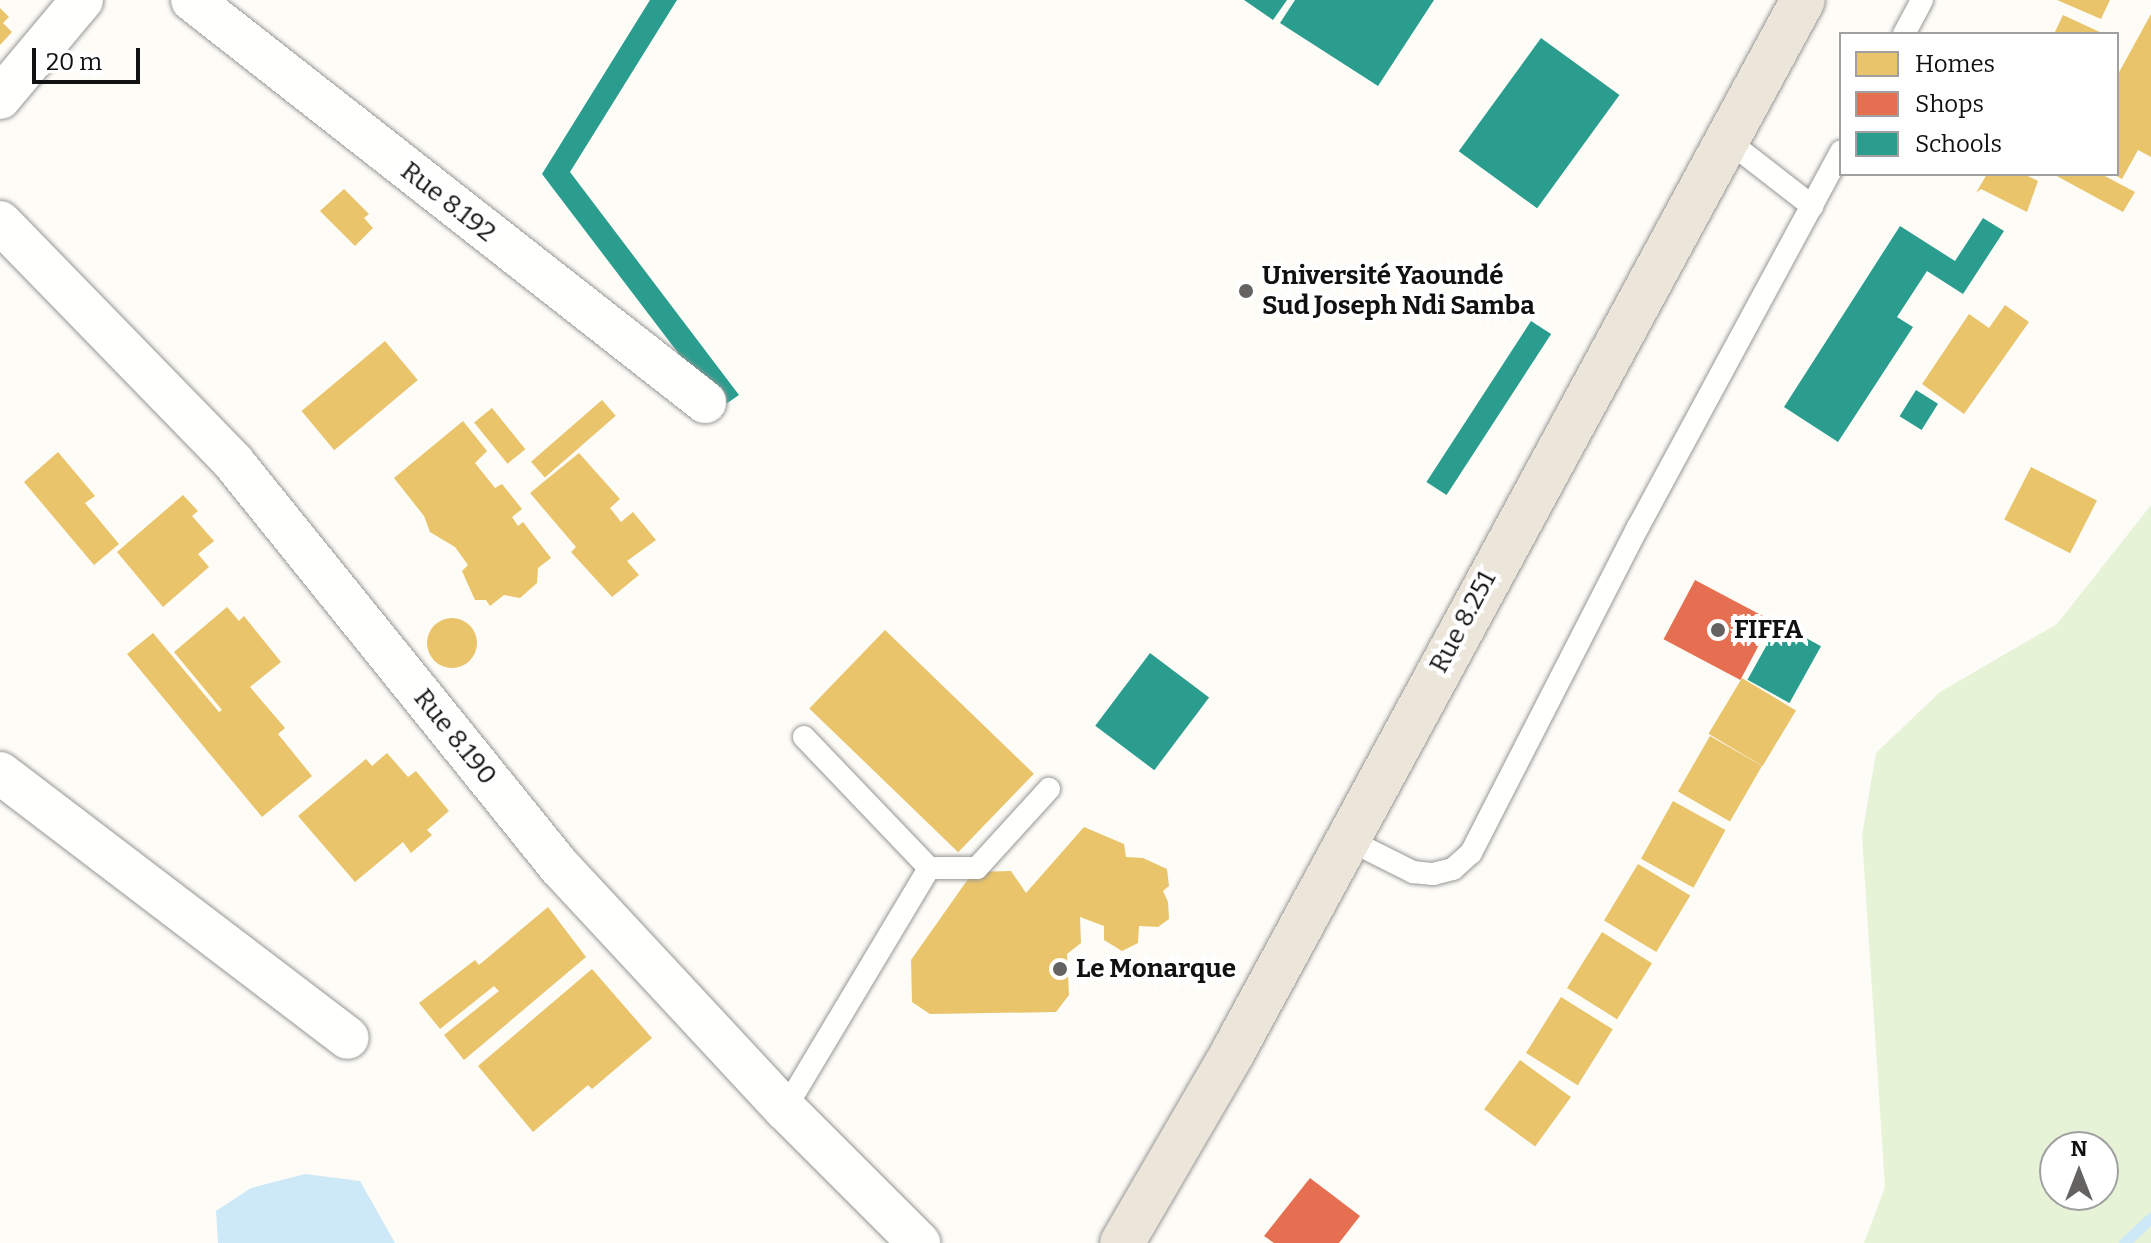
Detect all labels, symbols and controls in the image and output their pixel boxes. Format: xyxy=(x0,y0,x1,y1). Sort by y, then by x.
scale bar xyxy=(36,32,144,82)
legend xyxy=(1839,32,2119,176)
text: 20 m xyxy=(46,48,102,76)
text: Homes xyxy=(1915,50,1995,78)
text: Shops xyxy=(1915,90,1984,118)
text: Schools xyxy=(1915,130,2002,158)
street label: Rue 8.192 xyxy=(395,155,501,249)
place label: Université Yaoundé Sud Joseph Ndi Samba xyxy=(1262,260,1535,322)
marker: Université Yaoundé Sud Joseph Ndi Samba xyxy=(1237,282,1255,300)
street label: Rue 8.251 xyxy=(1423,566,1503,678)
place label: FIFFA xyxy=(1734,614,1803,646)
marker: FIFFA xyxy=(1709,621,1727,639)
street label: Rue 8.190 xyxy=(407,683,503,791)
place label: Le Monarque xyxy=(1076,953,1236,985)
marker: Le Monarque xyxy=(1051,960,1069,978)
north arrow xyxy=(2039,1131,2119,1211)
text: N xyxy=(2071,1135,2087,1162)

